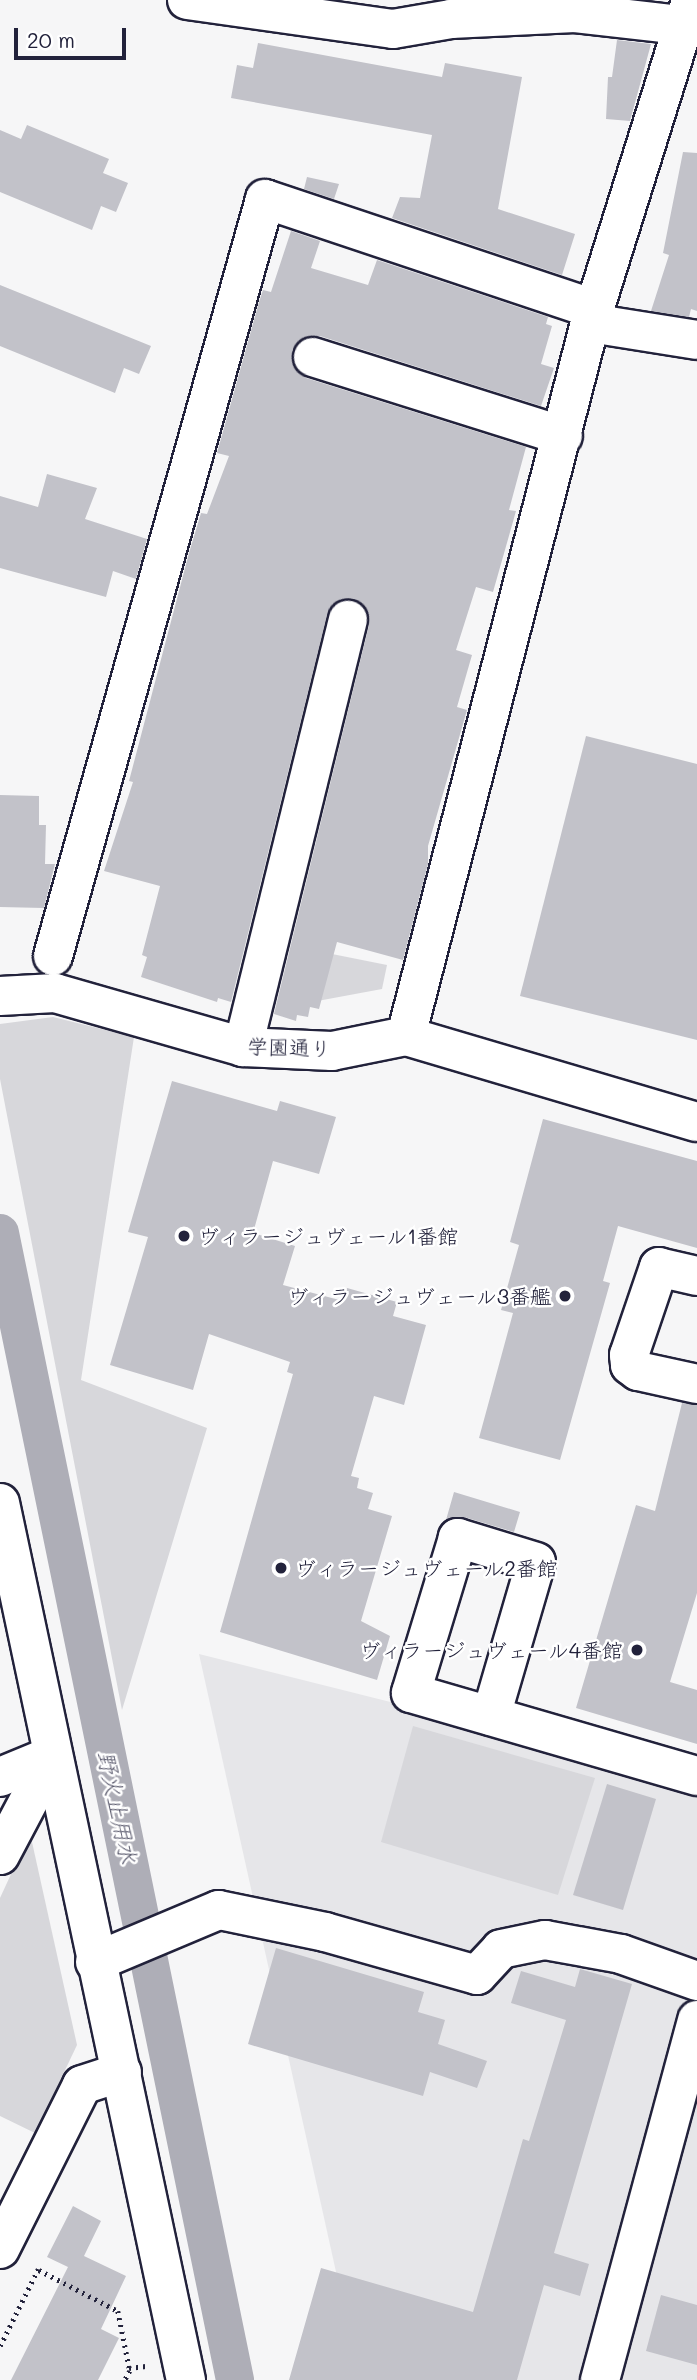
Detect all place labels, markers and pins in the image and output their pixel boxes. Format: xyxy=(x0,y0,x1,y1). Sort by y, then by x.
place label: ヴィラージュヴェール1番館 xyxy=(198,1223,459,1249)
marker: ヴィラージュヴェール1番館 xyxy=(176,1228,192,1244)
place label: ヴィラージュヴェール3番艦 xyxy=(287,1283,551,1309)
marker: ヴィラージュヴェール3番艦 xyxy=(557,1288,573,1304)
place label: ヴィラージュヴェール2番館 xyxy=(295,1555,559,1581)
marker: ヴィラージュヴェール2番館 xyxy=(273,1560,289,1576)
place label: ヴィラージュヴェール4番館 xyxy=(359,1637,623,1663)
marker: ヴィラージュヴェール4番館 xyxy=(629,1642,645,1658)

